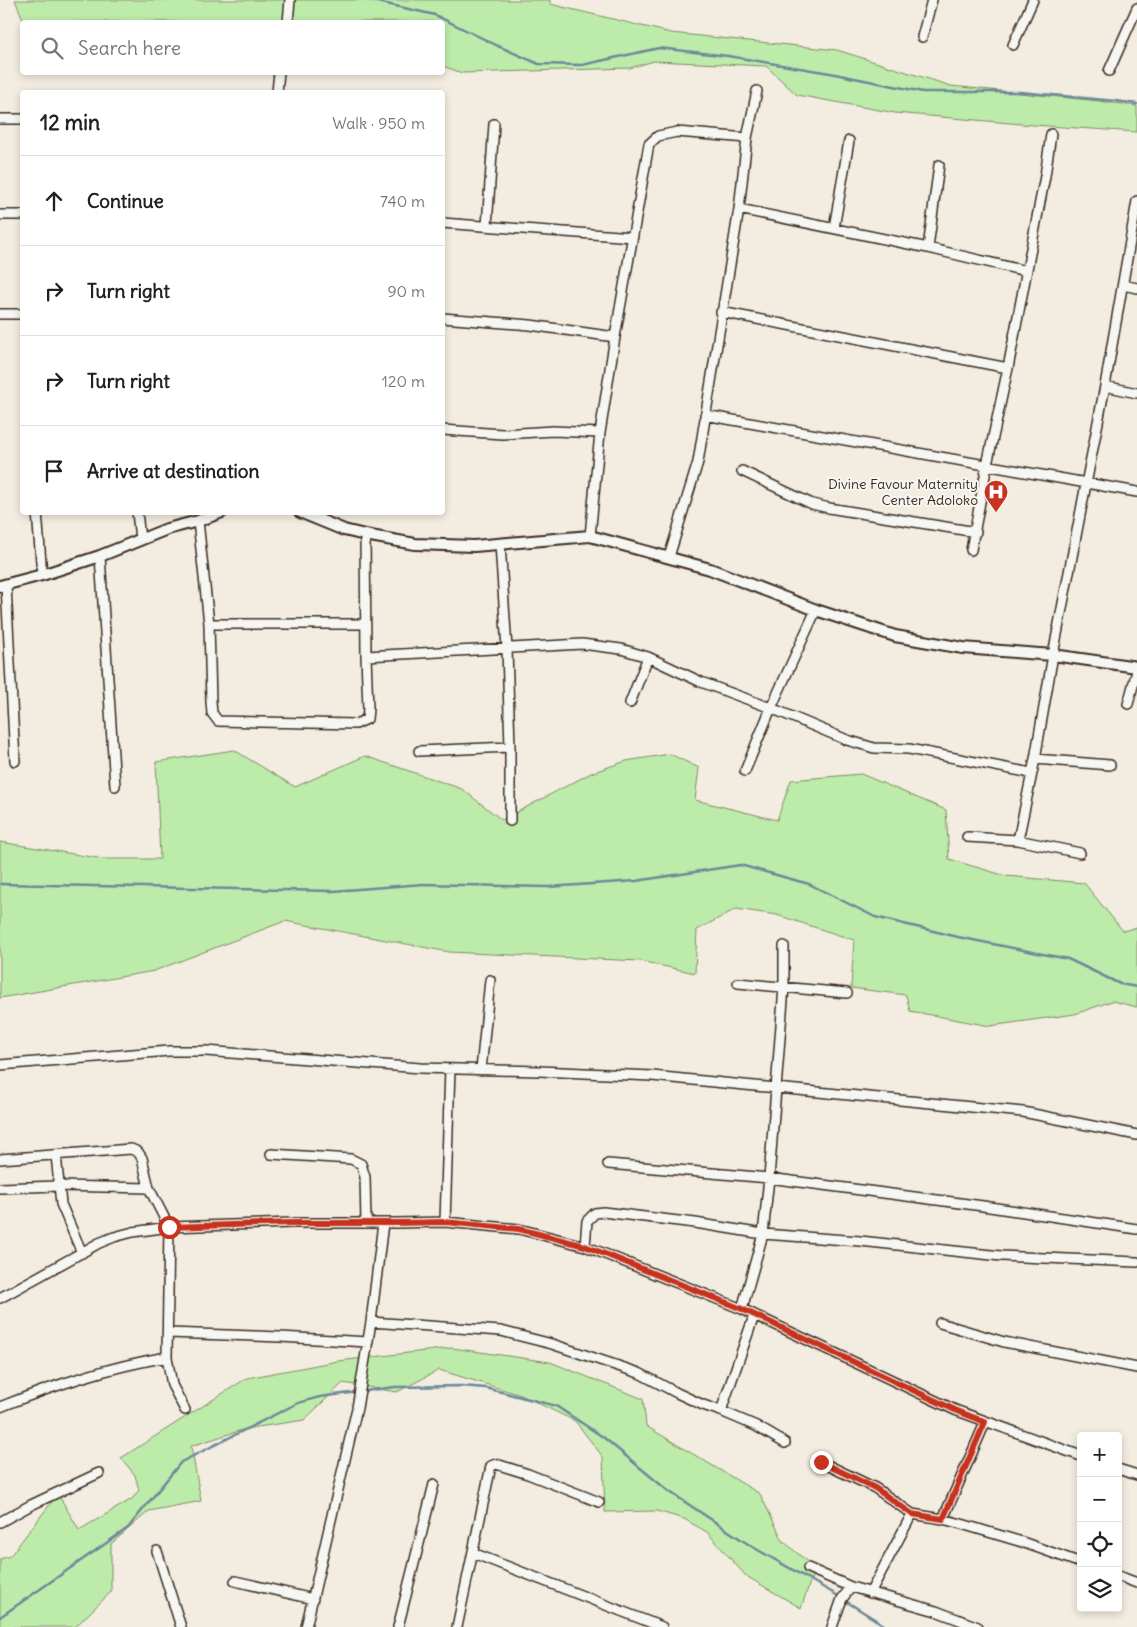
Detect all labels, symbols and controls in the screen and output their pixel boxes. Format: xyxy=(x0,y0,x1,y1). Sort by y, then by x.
search box xyxy=(20,20,445,75)
icon: search xyxy=(38,34,66,62)
text: Search here xyxy=(78,36,181,60)
text: 12 min xyxy=(40,109,100,136)
text: Walk · 950 m xyxy=(332,113,425,133)
icon: ahead xyxy=(40,187,68,215)
text: Continue xyxy=(87,189,164,213)
text: 740 m xyxy=(380,191,425,211)
icon: right xyxy=(40,277,68,305)
text: Turn right xyxy=(87,279,170,303)
text: 90 m xyxy=(387,281,425,301)
icon: right xyxy=(40,367,68,395)
text: Turn right xyxy=(87,369,170,393)
text: 120 m xyxy=(382,371,425,391)
icon: arrive xyxy=(40,457,68,485)
text: Arrive at destination xyxy=(87,459,260,483)
place label: Divine Favour Maternity Center Adoloko xyxy=(828,475,978,509)
hospital icon: Divine Favour Maternity Center Adoloko xyxy=(983,479,1009,513)
route start xyxy=(158,1216,181,1239)
map controls xyxy=(1077,1432,1122,1612)
button: + xyxy=(1077,1432,1122,1477)
route end xyxy=(810,1451,833,1474)
button: − xyxy=(1077,1477,1122,1522)
button: locate xyxy=(1077,1522,1122,1567)
button: layers xyxy=(1077,1567,1122,1612)

